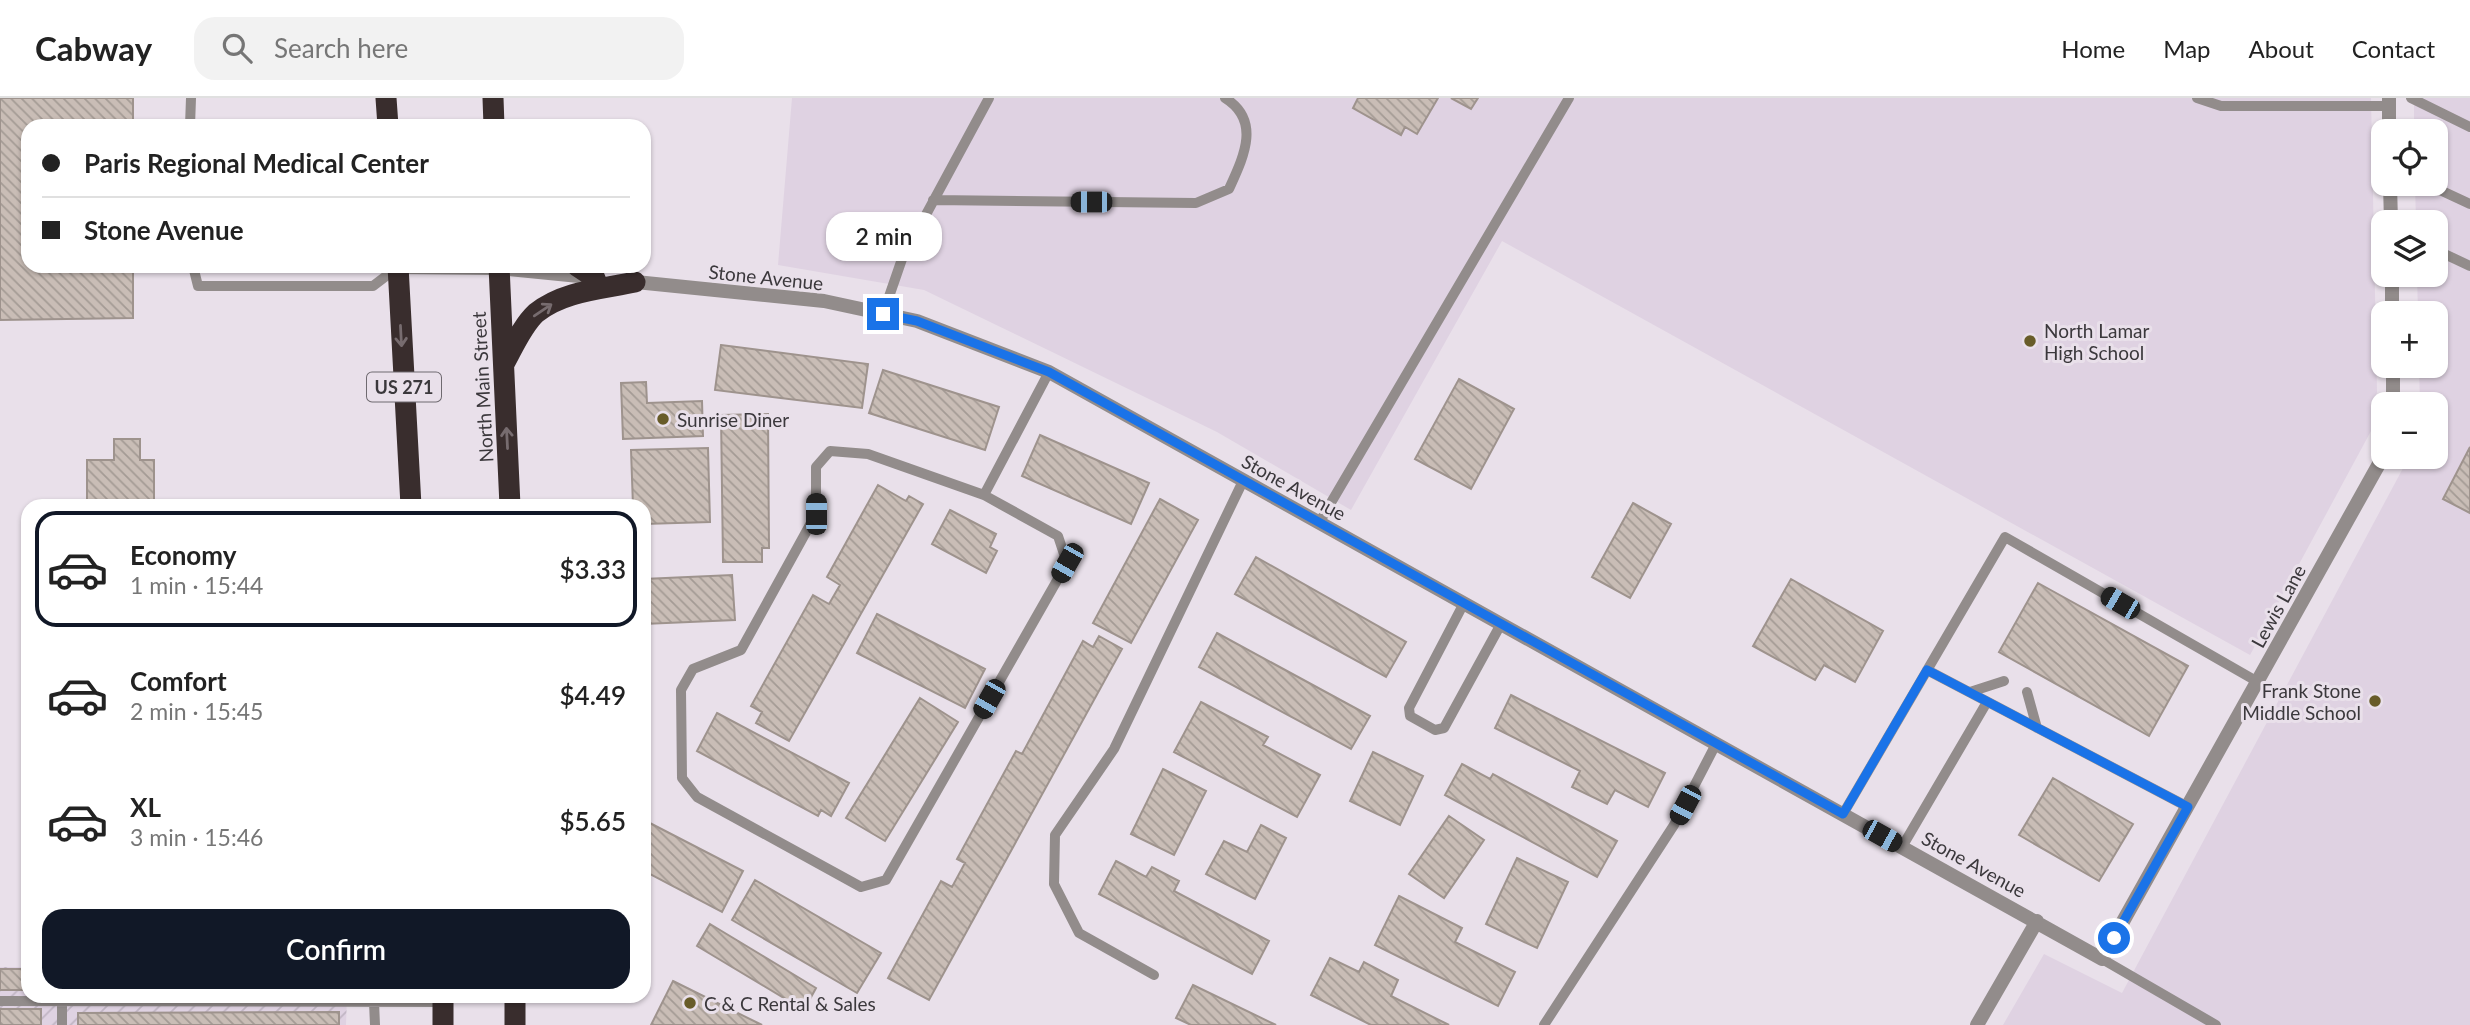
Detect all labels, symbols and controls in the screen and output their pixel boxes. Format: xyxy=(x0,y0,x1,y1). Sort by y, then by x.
search box xyxy=(194,17,684,80)
text: Cabway xyxy=(35,28,152,68)
icon: search xyxy=(218,29,256,67)
text: Search here xyxy=(274,32,408,64)
text: Home xyxy=(2061,34,2125,63)
text: Map xyxy=(2163,34,2211,63)
text: About xyxy=(2249,34,2314,63)
text: Contact xyxy=(2352,34,2435,63)
map controls xyxy=(2371,119,2448,469)
button: locate xyxy=(2371,119,2448,196)
text: Paris Regional Medical Center xyxy=(84,147,429,179)
car xyxy=(1071,192,1113,213)
button: layers xyxy=(2371,210,2448,287)
callout: 2 min xyxy=(825,212,941,262)
text: Stone Avenue xyxy=(84,214,244,246)
text: 2 min xyxy=(856,222,912,250)
street label: Stone Avenue xyxy=(708,260,824,294)
route end xyxy=(867,298,899,330)
button: + xyxy=(2371,301,2448,378)
one-way arrow xyxy=(533,302,552,317)
street label: North Main Street xyxy=(467,311,497,463)
place label: North Lamar High School xyxy=(2044,319,2149,364)
one-way arrow xyxy=(395,324,408,347)
marker: North Lamar High School xyxy=(2022,333,2038,349)
road number: US 271 xyxy=(367,372,441,402)
button: − xyxy=(2371,392,2448,469)
place label: Sunrise Diner xyxy=(677,408,789,431)
marker: Sunrise Diner xyxy=(655,411,671,427)
one-way arrow xyxy=(501,426,514,449)
street label: Stone Avenue xyxy=(1238,449,1350,525)
car xyxy=(806,493,827,535)
icon: car xyxy=(46,538,109,601)
text: Economy xyxy=(130,539,236,571)
car xyxy=(1048,540,1087,586)
text: $3.33 xyxy=(560,553,626,585)
street label: Lewis Lane xyxy=(2246,560,2310,652)
text: 1 min · 15:44 xyxy=(130,571,263,599)
car xyxy=(2097,583,2144,623)
icon: car xyxy=(46,664,109,727)
text: Comfort xyxy=(130,665,227,697)
car xyxy=(970,676,1009,722)
text: $4.49 xyxy=(560,679,626,711)
place label: Frank Stone Middle School xyxy=(2242,679,2361,724)
marker: Frank Stone Middle School xyxy=(2367,693,2383,709)
text: 2 min · 15:45 xyxy=(130,697,263,725)
car xyxy=(1666,782,1705,828)
icon: car xyxy=(46,790,109,853)
text: XL xyxy=(130,791,161,823)
text: $5.65 xyxy=(560,805,626,837)
car xyxy=(1859,817,1906,855)
text: 3 min · 15:46 xyxy=(130,823,263,851)
street label: Stone Avenue xyxy=(1918,826,2030,902)
button: Confirm xyxy=(42,909,630,989)
route start xyxy=(2098,922,2130,954)
place label: C & C Rental & Sales xyxy=(704,992,876,1015)
marker: C & C Rental & Sales xyxy=(682,995,698,1011)

